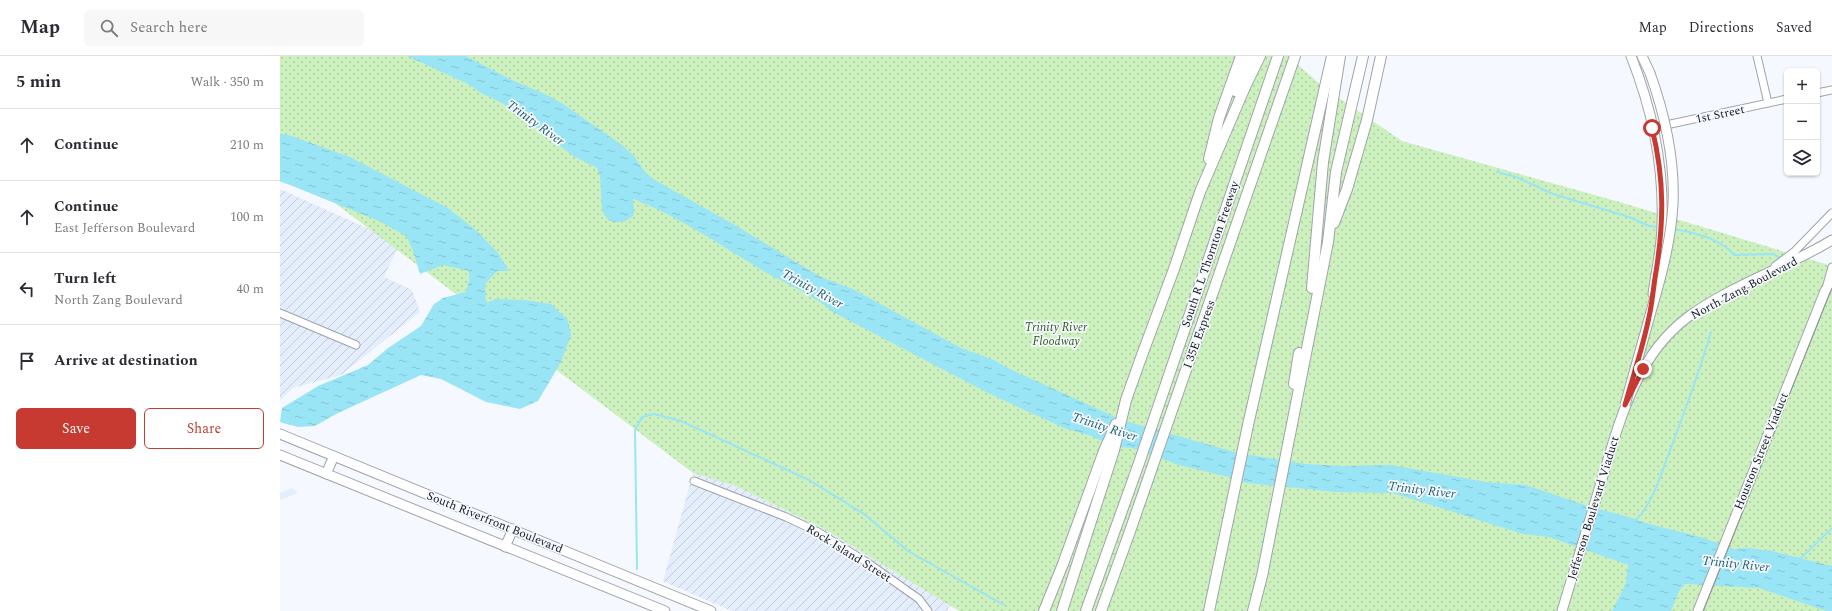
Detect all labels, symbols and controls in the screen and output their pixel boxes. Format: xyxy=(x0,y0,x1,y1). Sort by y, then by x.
search box xyxy=(84,10,364,46)
text: Map xyxy=(20,13,60,42)
text: Search here xyxy=(130,16,208,39)
icon: search xyxy=(98,17,120,39)
text: Map xyxy=(1639,17,1667,38)
text: Directions xyxy=(1689,17,1754,38)
text: Saved xyxy=(1776,17,1812,38)
map controls xyxy=(1784,68,1820,176)
button: + xyxy=(1784,68,1820,104)
text: 5 min xyxy=(16,69,61,95)
text: Walk · 350 m xyxy=(190,72,264,92)
water label: Trinity River xyxy=(502,95,569,151)
street label: 1st Street xyxy=(1694,100,1746,129)
button: − xyxy=(1784,104,1820,140)
route start xyxy=(1643,119,1661,137)
text: Continue xyxy=(54,133,119,156)
icon: ahead xyxy=(16,134,38,156)
text: 210 m xyxy=(230,135,264,155)
button: layers xyxy=(1784,140,1820,176)
street label: South R L Thornton Freeway xyxy=(1176,177,1245,330)
text: Continue xyxy=(54,195,119,218)
icon: ahead xyxy=(16,206,38,228)
text: 100 m xyxy=(230,207,264,227)
text: East Jefferson Boulevard xyxy=(54,218,195,238)
street label: North Zang Boulevard xyxy=(1687,252,1801,325)
water label: Trinity River xyxy=(778,264,847,314)
text: Turn left xyxy=(54,267,116,290)
icon: left xyxy=(16,278,38,300)
text: 40 m xyxy=(237,279,264,299)
text: North Zang Boulevard xyxy=(54,290,183,310)
street label: I 35E Express xyxy=(1178,297,1221,371)
park label: Trinity River Floodway xyxy=(1025,318,1088,351)
text: Arrive at destination xyxy=(54,349,198,372)
icon: arrive xyxy=(16,350,38,372)
route end xyxy=(1634,360,1652,378)
street label: Houston Street Viaduct xyxy=(1729,390,1794,513)
water label: Trinity River xyxy=(1069,407,1140,447)
button: Save xyxy=(16,408,136,449)
button: Share xyxy=(144,408,264,449)
street label: Jefferson Boulevard Viaduct xyxy=(1563,434,1624,582)
water label: Trinity River xyxy=(1387,476,1457,504)
street label: South Riverfront Boulevard xyxy=(424,486,566,559)
street label: Rock Island Street xyxy=(802,520,895,587)
water label: Trinity River xyxy=(1701,551,1771,578)

